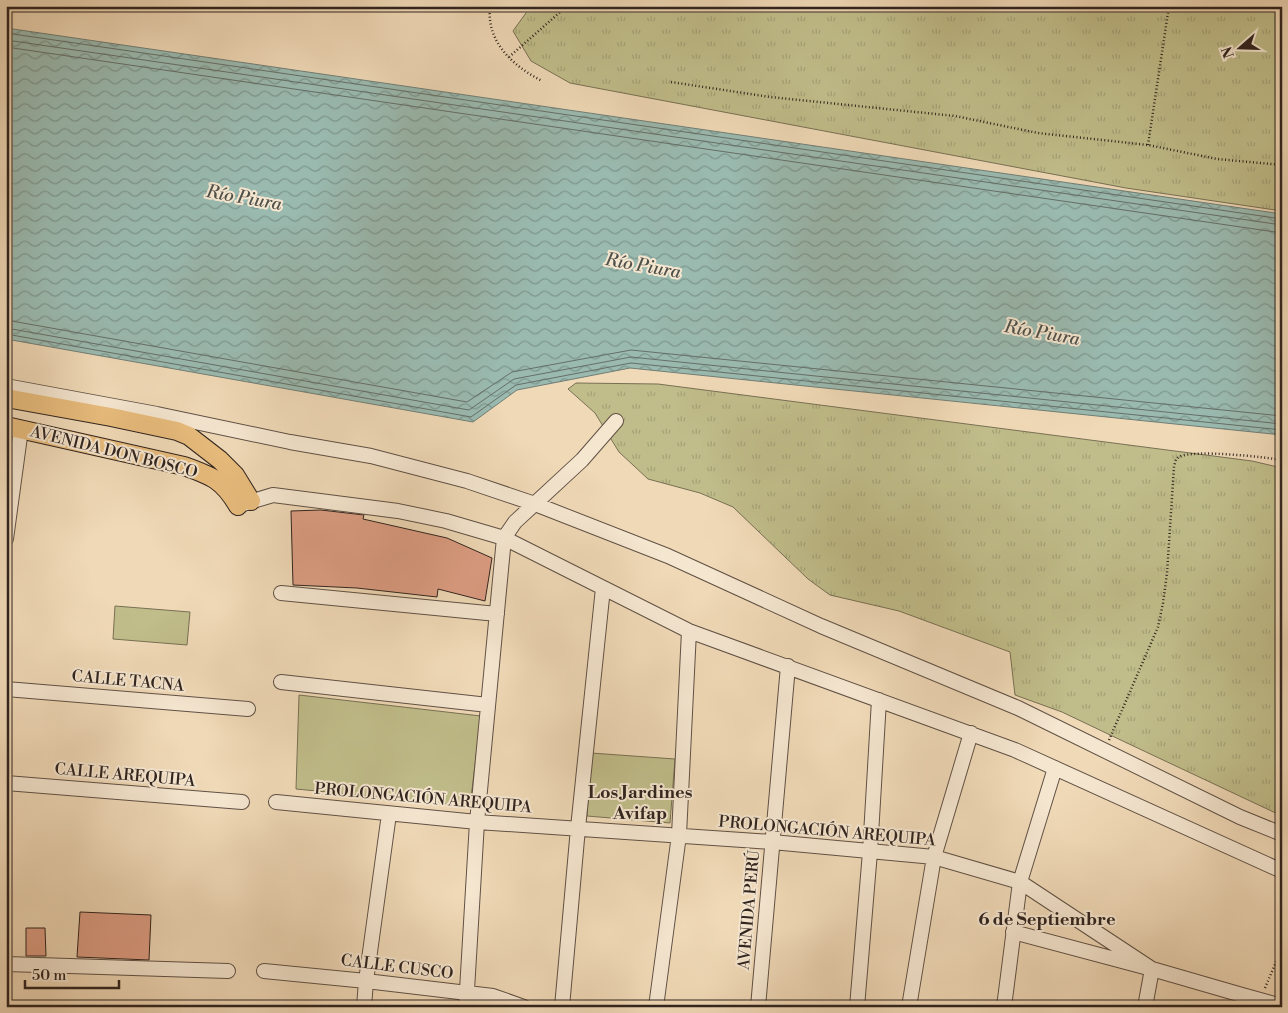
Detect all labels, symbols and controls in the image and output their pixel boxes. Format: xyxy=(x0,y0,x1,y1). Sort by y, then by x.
north arrow xyxy=(1216,22,1266,72)
text: N xyxy=(1218,44,1239,60)
water label: Río Piura xyxy=(204,180,284,216)
water label: Río Piura xyxy=(603,248,683,284)
water label: Río Piura xyxy=(1002,315,1082,351)
street label: AVENIDA DON BOSCO xyxy=(27,421,200,482)
street label: CALLE TACNA xyxy=(71,666,186,696)
street label: CALLE AREQUIPA xyxy=(54,759,197,791)
street label: PROLONGACIÓN AREQUIPA xyxy=(314,777,534,818)
district label: Los Jardines Avifap xyxy=(588,781,693,825)
street label: PROLONGACIÓN AREQUIPA xyxy=(718,810,938,851)
street label: AVENIDA PERÚ xyxy=(732,849,764,972)
district label: 6 de Septiembre xyxy=(978,908,1116,931)
street label: CALLE CUSCO xyxy=(340,950,454,984)
scale bar xyxy=(25,958,119,990)
text: 50 m xyxy=(32,966,66,985)

